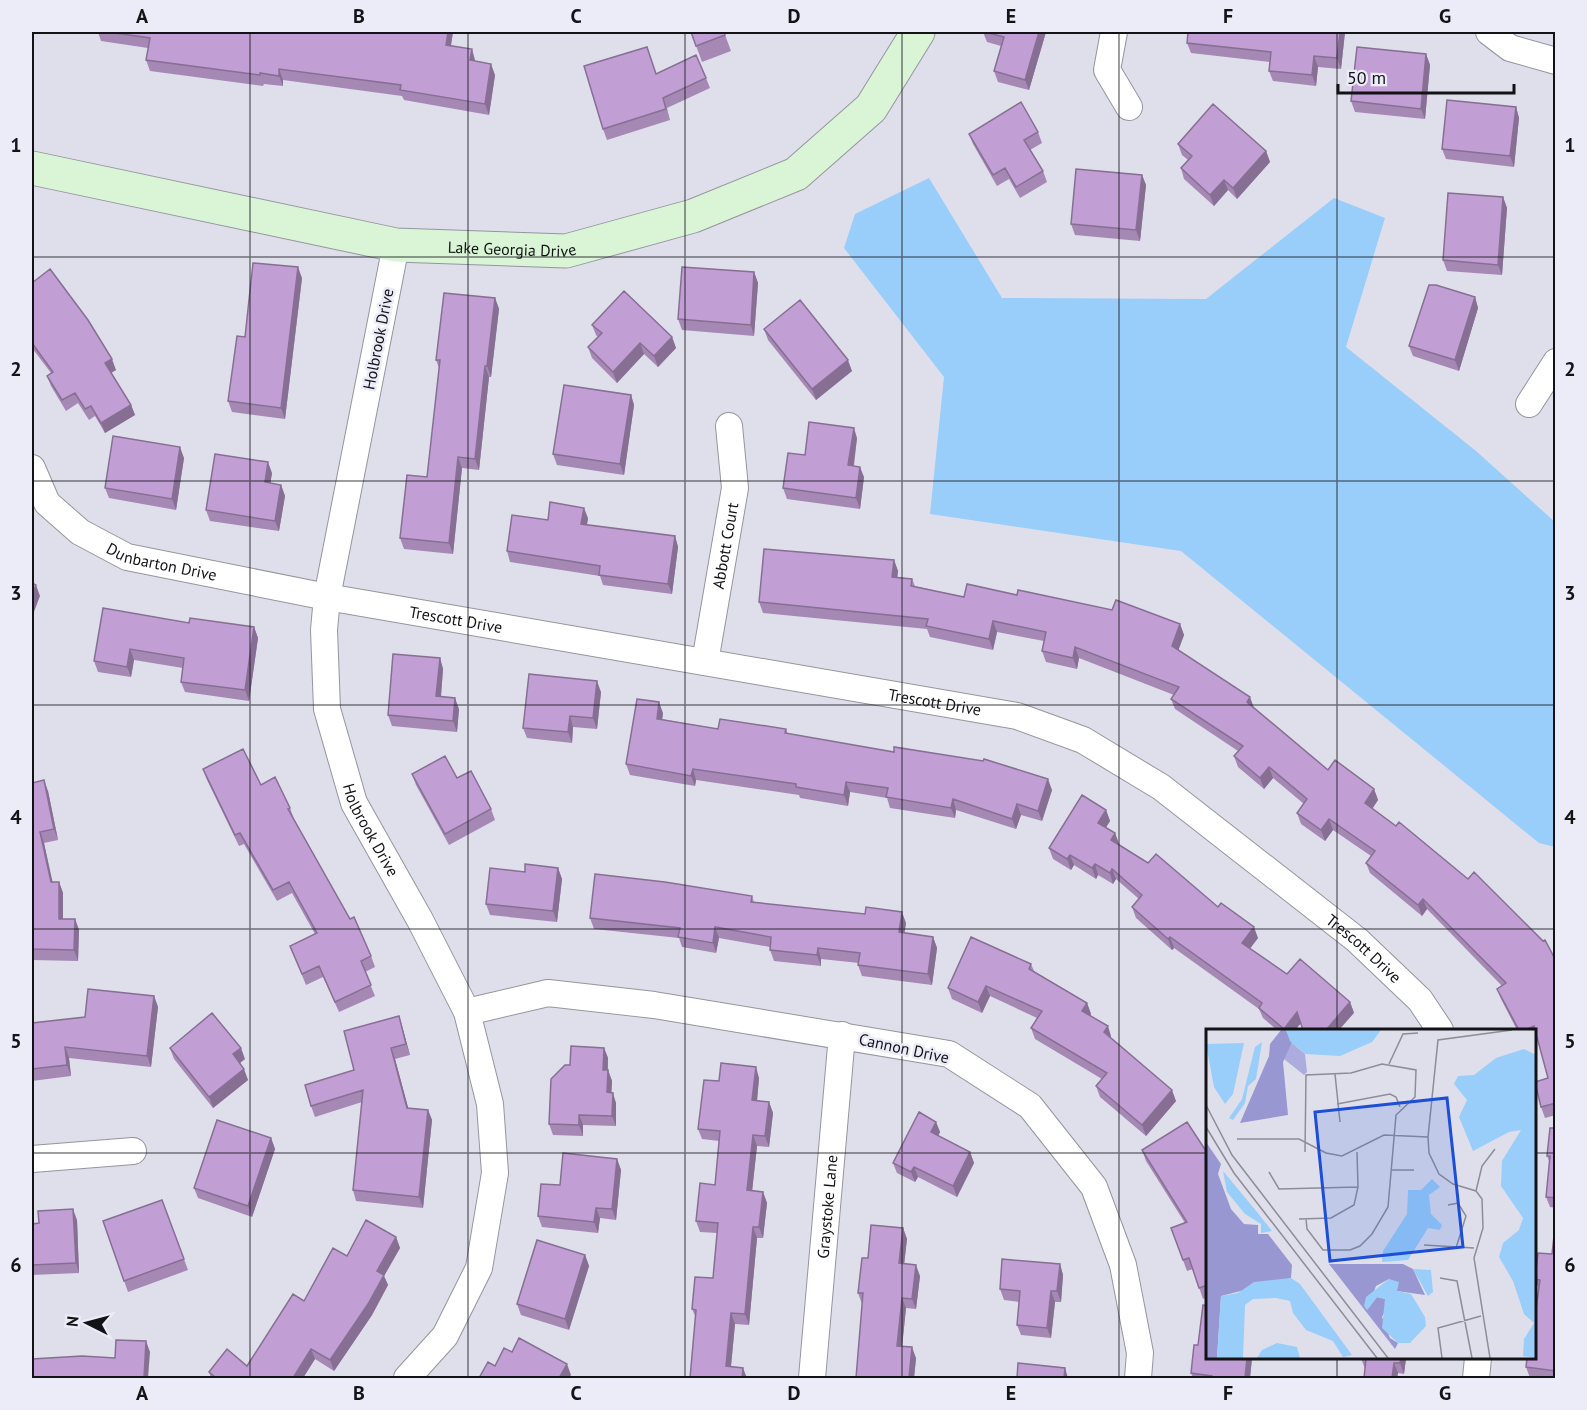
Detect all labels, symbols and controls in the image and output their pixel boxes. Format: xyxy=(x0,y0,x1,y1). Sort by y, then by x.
text: A xyxy=(136,3,149,29)
text: B xyxy=(353,3,365,29)
text: C xyxy=(570,3,582,29)
text: D xyxy=(788,3,801,29)
text: E xyxy=(1006,3,1016,29)
text: F xyxy=(1223,3,1233,29)
text: G xyxy=(1439,3,1451,29)
scale bar xyxy=(1338,57,1514,95)
text: 50 m xyxy=(1347,66,1386,89)
text: 1 xyxy=(10,132,22,158)
text: 1 xyxy=(1564,132,1576,158)
street label: Lake Georgia Drive xyxy=(447,237,578,261)
street label: Holbrook Drive xyxy=(358,287,398,391)
text: 2 xyxy=(10,356,22,382)
text: 2 xyxy=(1564,356,1576,382)
street label: Abbott Court xyxy=(708,500,742,591)
street label: Dunbarton Drive xyxy=(103,538,219,585)
text: 3 xyxy=(10,580,22,606)
text: 3 xyxy=(1564,580,1576,606)
street label: Trescott Drive xyxy=(408,601,504,637)
street label: Trescott Drive xyxy=(887,684,983,720)
street label: Holbrook Drive xyxy=(339,781,403,880)
text: 4 xyxy=(10,804,22,830)
text: 4 xyxy=(1564,804,1576,830)
street label: Trescott Drive xyxy=(1322,910,1406,987)
text: 5 xyxy=(10,1028,22,1054)
text: 5 xyxy=(1564,1028,1576,1054)
street label: Cannon Drive xyxy=(857,1029,951,1067)
inset map xyxy=(1206,1029,1536,1359)
street label: Graystoke Lane xyxy=(812,1154,841,1259)
text: 6 xyxy=(10,1252,22,1278)
text: 6 xyxy=(1564,1252,1576,1278)
north arrow xyxy=(57,1293,117,1353)
text: N xyxy=(62,1315,83,1328)
text: A xyxy=(136,1380,149,1406)
text: B xyxy=(353,1380,365,1406)
text: C xyxy=(570,1380,582,1406)
text: D xyxy=(788,1380,801,1406)
text: E xyxy=(1006,1380,1016,1406)
text: F xyxy=(1223,1380,1233,1406)
text: G xyxy=(1439,1380,1451,1406)

